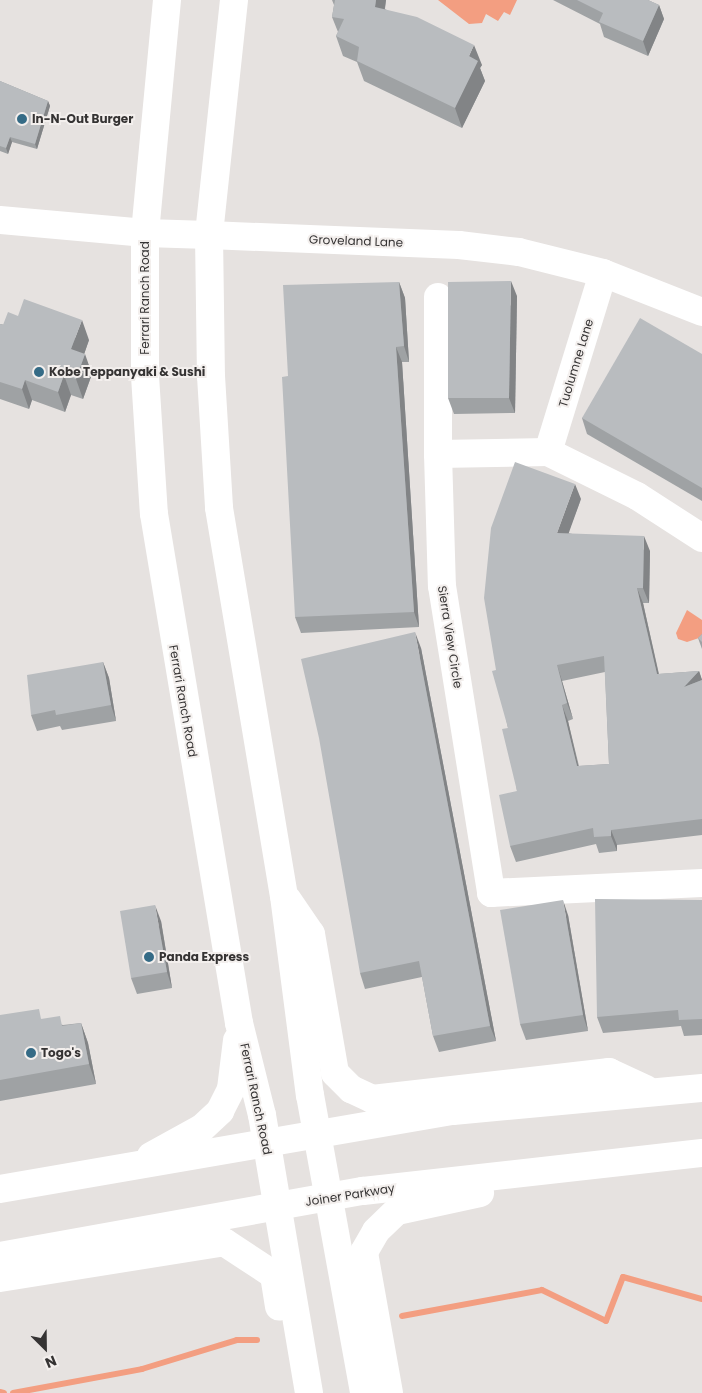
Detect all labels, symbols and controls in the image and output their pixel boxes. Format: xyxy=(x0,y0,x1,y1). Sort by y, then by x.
place label: In-N-Out Burger xyxy=(32,112,133,126)
marker: In-N-Out Burger xyxy=(16,113,28,125)
street label: Groveland Lane xyxy=(309,232,403,250)
street label: Ferrari Ranch Road xyxy=(138,241,152,355)
street label: Tuolumne Lane xyxy=(556,317,596,409)
place label: Kobe Teppanyaki & Sushi xyxy=(49,365,205,379)
marker: Kobe Teppanyaki & Sushi xyxy=(33,366,45,378)
street label: Sierra View Circle xyxy=(435,585,465,689)
street label: Ferrari Ranch Road xyxy=(166,644,200,758)
place label: Panda Express xyxy=(159,950,249,964)
marker: Panda Express xyxy=(143,951,155,963)
street label: Ferrari Ranch Road xyxy=(237,1042,275,1156)
place label: Togo's xyxy=(41,1046,81,1060)
marker: Togo's xyxy=(25,1047,37,1059)
street label: Joiner Parkway xyxy=(304,1181,396,1209)
north arrow xyxy=(20,1323,70,1373)
text: N xyxy=(42,1351,60,1373)

